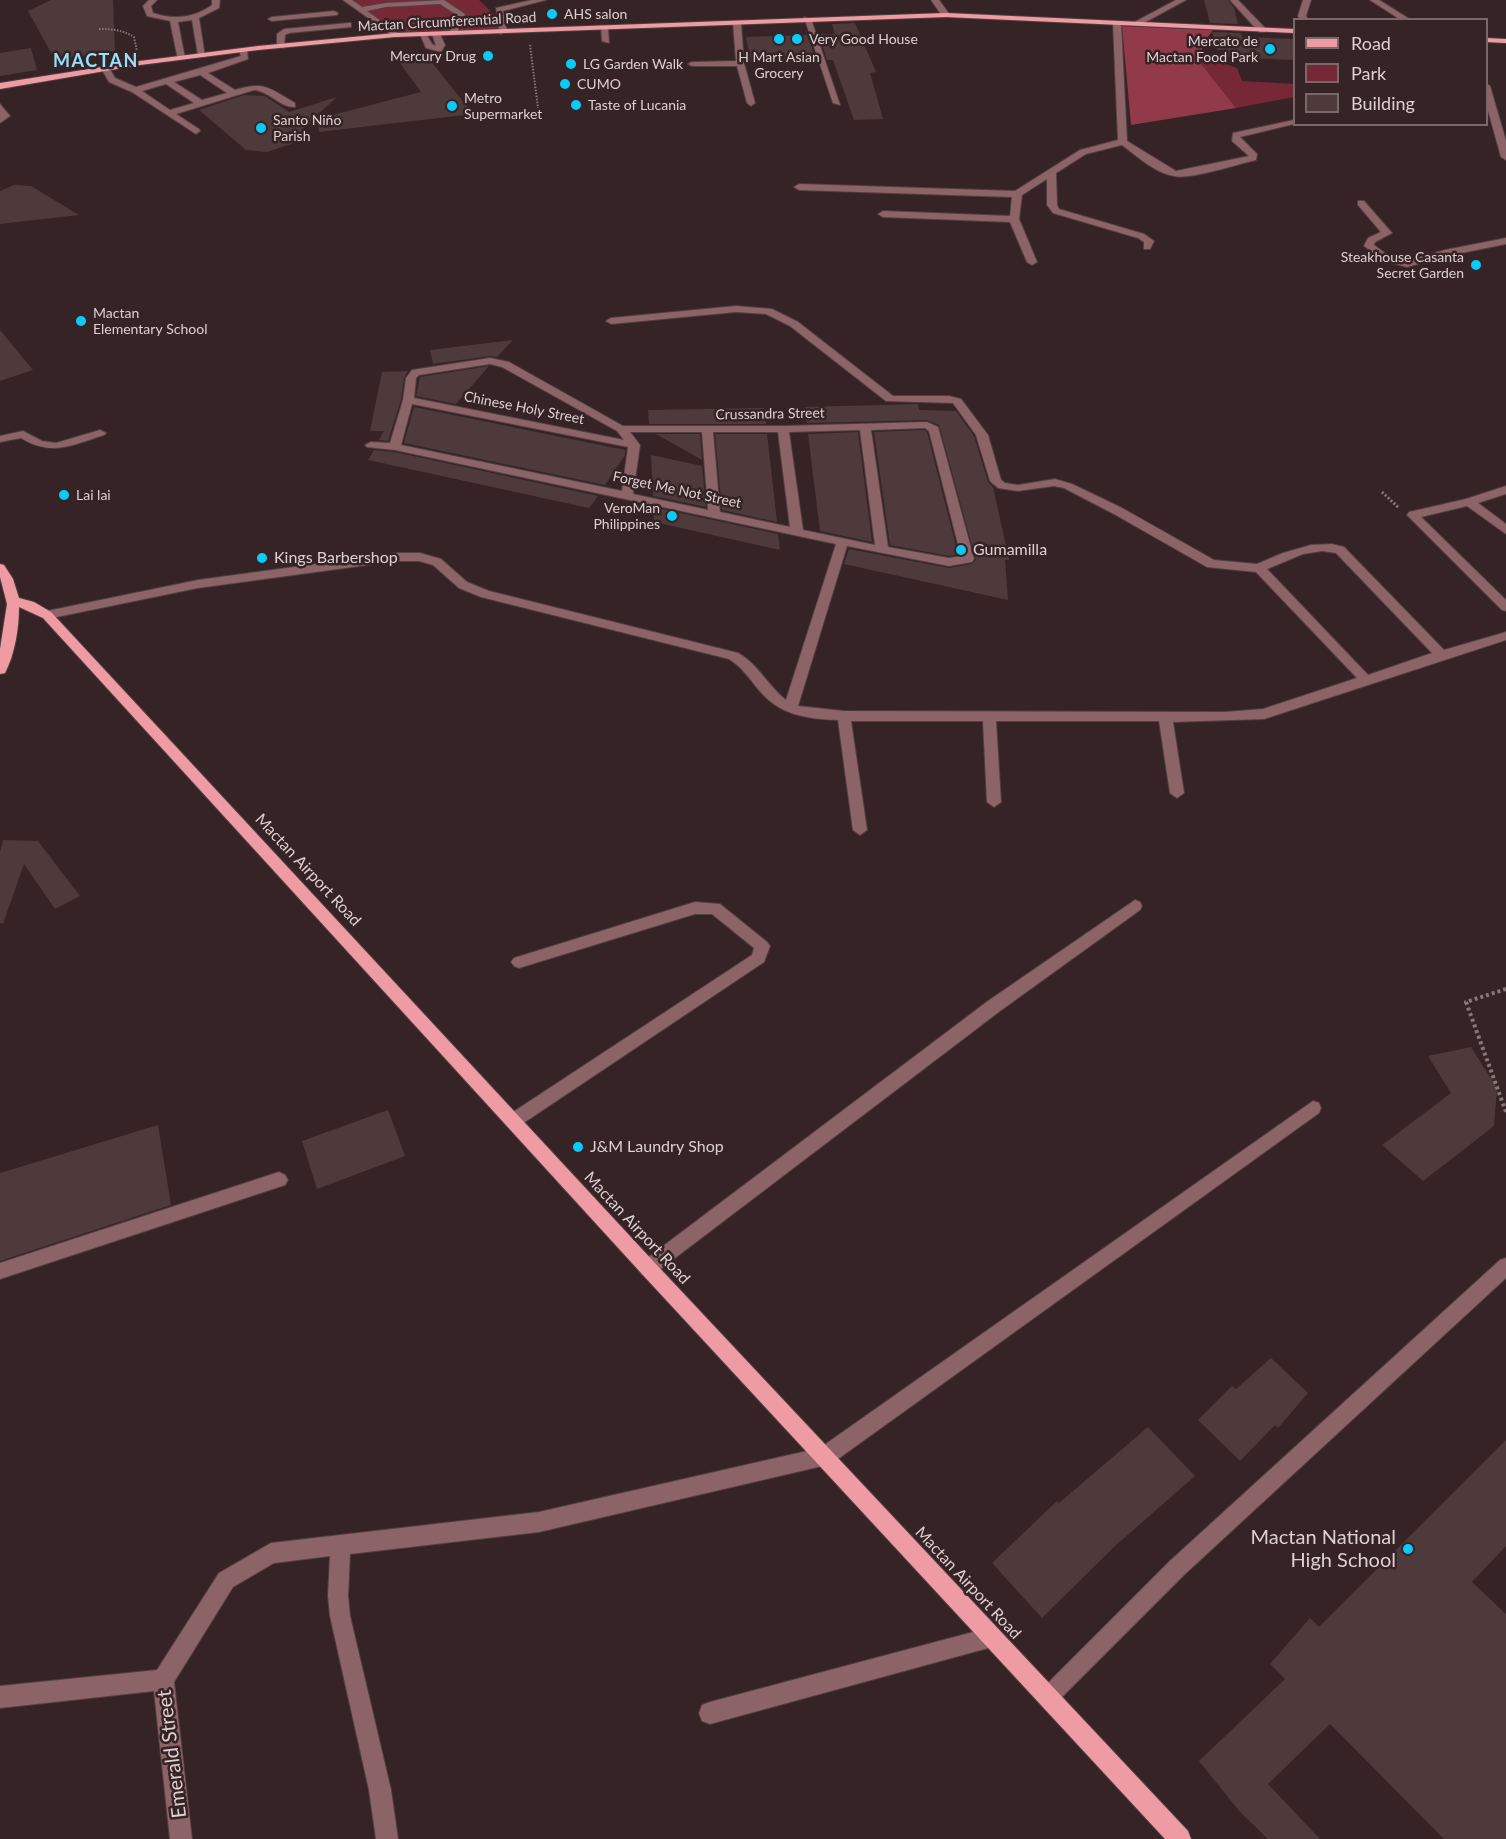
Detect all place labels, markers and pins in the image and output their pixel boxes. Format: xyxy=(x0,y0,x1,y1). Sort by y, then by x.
place label: AHS salon xyxy=(564,6,627,22)
marker: AHS salon xyxy=(545,7,559,21)
place label: Very Good House xyxy=(809,31,918,47)
marker: H Mart Asian Grocery xyxy=(772,32,786,46)
marker: Very Good House xyxy=(790,32,804,46)
place label: Mercato de Mactan Food Park xyxy=(1146,33,1258,66)
marker: Mercato de Mactan Food Park xyxy=(1263,42,1277,56)
place label: Mercury Drug xyxy=(390,48,476,64)
marker: Mercury Drug xyxy=(481,49,495,63)
place label: H Mart Asian Grocery xyxy=(738,49,820,82)
place label: LG Garden Walk xyxy=(583,56,683,72)
marker: LG Garden Walk xyxy=(564,57,578,71)
place label: CUMO xyxy=(577,76,621,92)
marker: CUMO xyxy=(558,77,572,91)
place label: Metro Supermarket xyxy=(464,90,542,122)
place label: Taste of Lucania xyxy=(588,97,686,113)
marker: Taste of Lucania xyxy=(569,98,583,112)
marker: Metro Supermarket xyxy=(445,99,459,113)
place label: Santo Niño Parish xyxy=(273,112,341,144)
marker: Santo Niño Parish xyxy=(254,121,268,135)
place label: Steakhouse Casanta Secret Garden xyxy=(1341,249,1464,282)
marker: Steakhouse Casanta Secret Garden xyxy=(1469,258,1483,272)
place label: Mactan Elementary School xyxy=(93,305,207,338)
marker: Mactan Elementary School xyxy=(74,314,88,328)
place label: Lai lai xyxy=(76,487,111,503)
marker: Lai lai xyxy=(57,488,71,502)
place label: VeroMan Philippines xyxy=(593,500,660,532)
marker: VeroMan Philippines xyxy=(665,509,679,523)
place label: Gumamilla xyxy=(973,540,1047,560)
marker: Gumamilla xyxy=(954,543,968,557)
place label: Kings Barbershop xyxy=(274,548,398,568)
marker: Kings Barbershop xyxy=(255,551,269,565)
place label: J&M Laundry Shop xyxy=(590,1137,724,1157)
marker: J&M Laundry Shop xyxy=(571,1140,585,1154)
place label: Mactan National High School xyxy=(1251,1526,1396,1573)
marker: Mactan National High School xyxy=(1401,1542,1415,1556)

